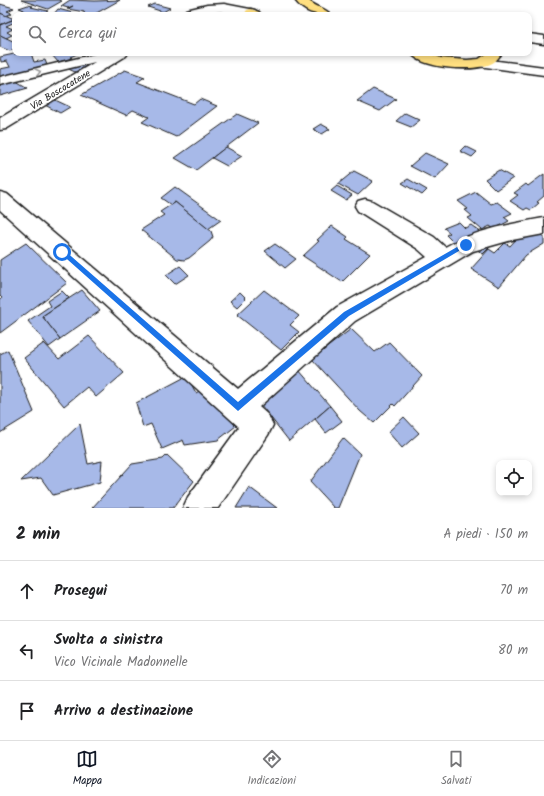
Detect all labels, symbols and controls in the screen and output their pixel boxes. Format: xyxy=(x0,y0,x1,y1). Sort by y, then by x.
search box xyxy=(12,12,532,56)
text: Cerca qui xyxy=(58,22,116,46)
icon: search xyxy=(26,23,48,45)
street label: Via Boscocatene xyxy=(27,65,94,114)
one-way arrow xyxy=(35,68,41,76)
route end xyxy=(457,236,475,254)
route start xyxy=(53,243,71,261)
map controls xyxy=(496,460,532,496)
button: locate xyxy=(496,460,532,496)
text: 2 min xyxy=(16,521,60,548)
text: A piedi · 150 m xyxy=(444,524,528,545)
text: Prosegui xyxy=(54,579,107,603)
icon: ahead xyxy=(16,580,38,602)
text: 70 m xyxy=(500,580,528,601)
text: Svolta a sinistra xyxy=(54,628,163,652)
icon: left xyxy=(16,640,38,662)
text: 80 m xyxy=(498,640,528,661)
text: Vico Vicinale Madonnelle xyxy=(54,652,188,673)
text: Arrivo a destinazione xyxy=(54,699,193,723)
icon: arrive xyxy=(16,700,38,722)
tab: Mappa xyxy=(73,748,102,790)
tab: Indicazioni xyxy=(247,748,296,790)
tab: Salvati xyxy=(441,748,471,790)

